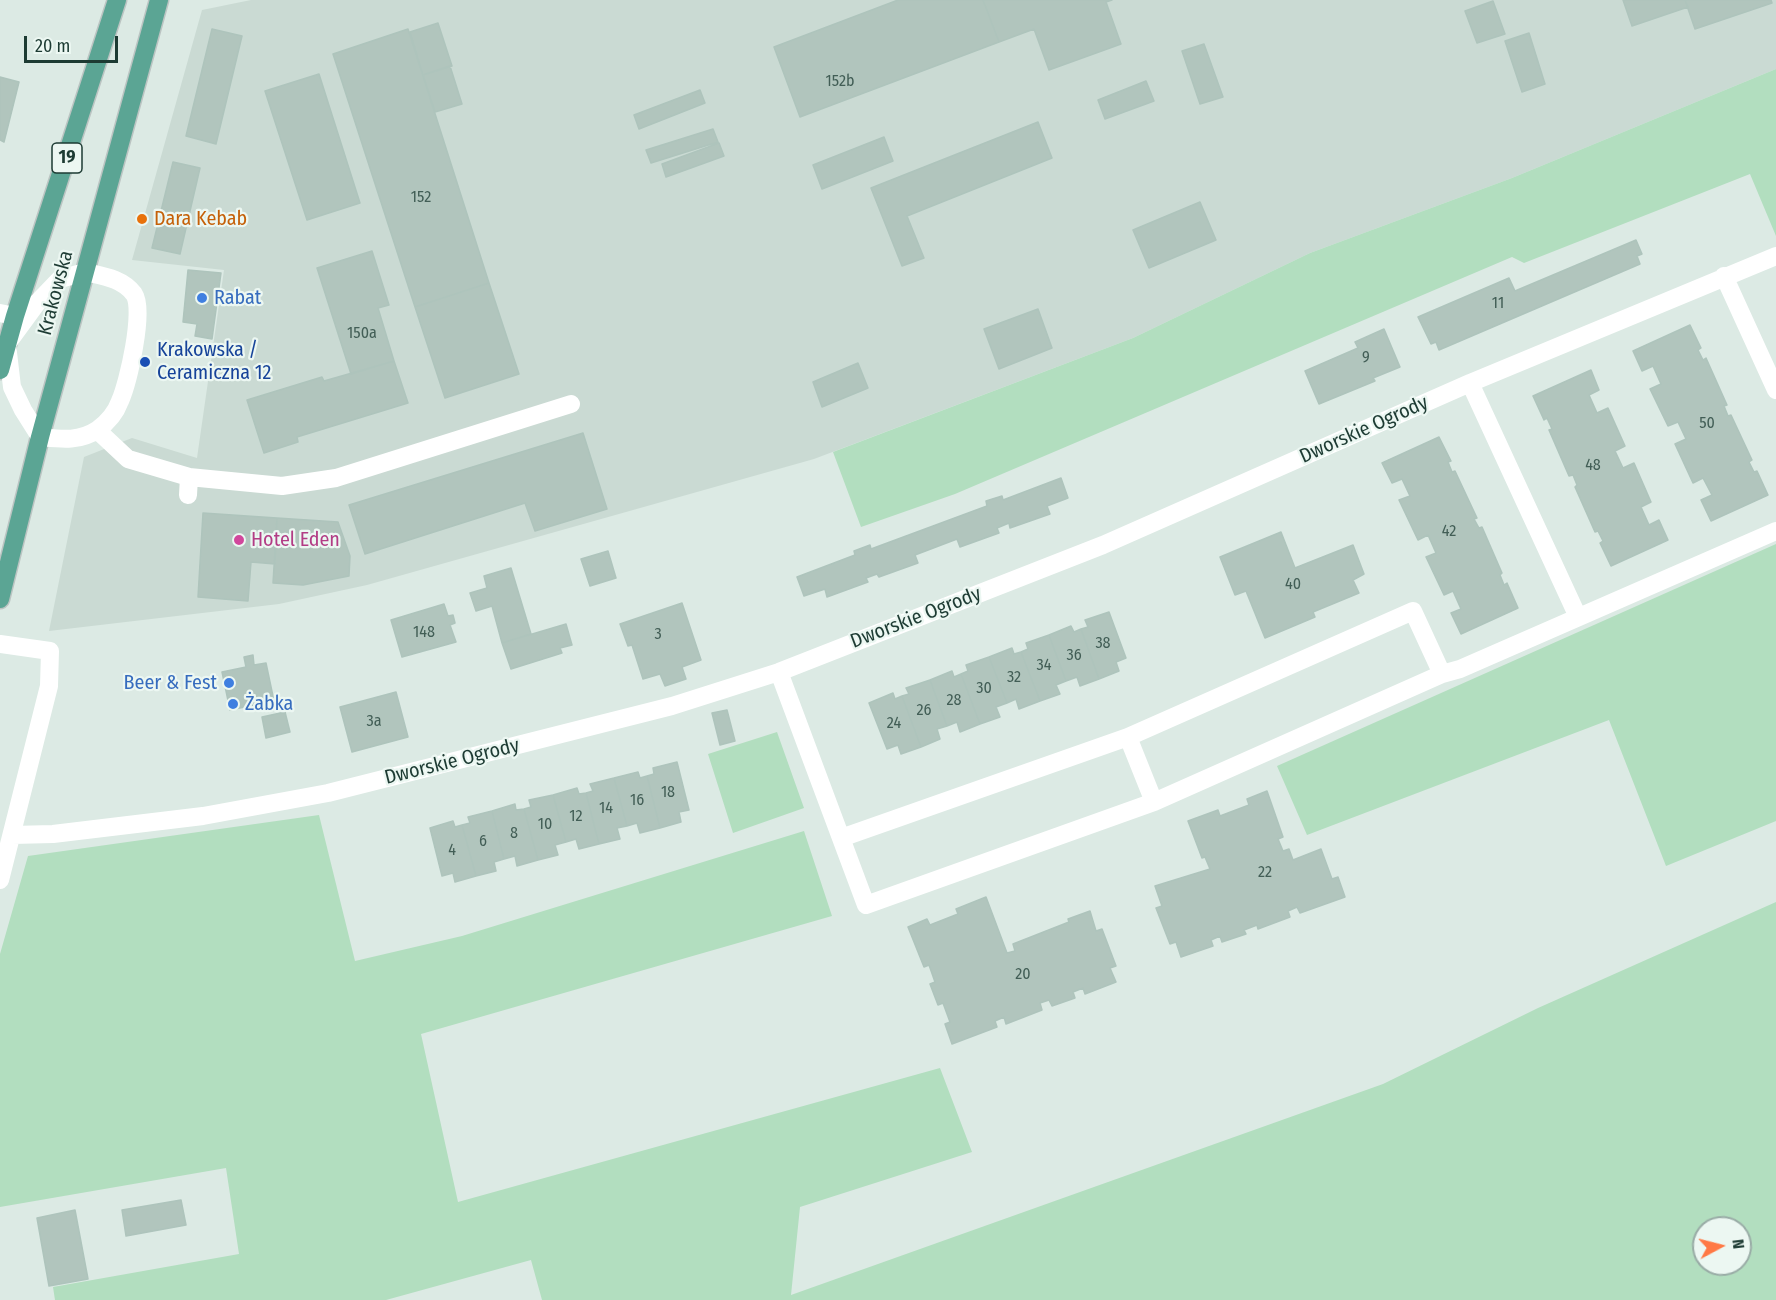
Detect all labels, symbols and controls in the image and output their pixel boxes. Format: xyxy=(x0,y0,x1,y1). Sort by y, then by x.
scale bar xyxy=(27,24,122,62)
text: 20 m xyxy=(35,35,70,57)
house number: 152b xyxy=(826,72,854,92)
road number: 19 xyxy=(52,143,82,173)
house number: 152 xyxy=(411,188,431,208)
place label: Dara Kebab xyxy=(154,207,247,231)
marker: Dara Kebab xyxy=(135,212,149,226)
street label: Krakowska xyxy=(33,248,79,338)
place label: Rabat xyxy=(214,286,261,310)
marker: Rabat xyxy=(195,291,209,305)
house number: 11 xyxy=(1492,294,1504,314)
house number: 150a xyxy=(347,324,377,344)
place label: Krakowska / Ceramiczna 12 xyxy=(157,338,271,385)
house number: 9 xyxy=(1362,348,1370,368)
marker: Krakowska / Ceramiczna 12 xyxy=(138,355,152,369)
street label: Dworskie Ogrody xyxy=(1296,391,1432,469)
house number: 50 xyxy=(1699,414,1715,434)
house number: 48 xyxy=(1585,456,1601,476)
house number: 42 xyxy=(1442,522,1456,542)
place label: Hotel Eden xyxy=(251,528,340,552)
marker: Hotel Eden xyxy=(232,533,246,547)
house number: 40 xyxy=(1285,575,1301,595)
street label: Dworskie Ogrody xyxy=(847,582,985,654)
house number: 148 xyxy=(413,623,435,643)
house number: 3 xyxy=(654,625,662,645)
house number: 38 xyxy=(1095,634,1111,654)
house number: 36 xyxy=(1066,646,1082,666)
house number: 34 xyxy=(1037,656,1051,676)
house number: 32 xyxy=(1007,668,1021,688)
place label: Beer & Fest xyxy=(124,671,217,695)
marker: Beer & Fest xyxy=(222,676,236,690)
house number: 30 xyxy=(976,679,992,699)
house number: 28 xyxy=(946,691,962,711)
place label: Żabka xyxy=(245,692,293,716)
marker: Żabka xyxy=(226,697,240,711)
house number: 26 xyxy=(917,701,931,721)
house number: 3a xyxy=(366,712,382,732)
house number: 24 xyxy=(887,714,901,734)
street label: Dworskie Ogrody xyxy=(382,734,522,790)
house number: 18 xyxy=(661,783,675,803)
house number: 16 xyxy=(630,791,644,811)
house number: 14 xyxy=(599,799,613,819)
house number: 12 xyxy=(569,807,583,827)
house number: 10 xyxy=(538,815,552,835)
house number: 8 xyxy=(510,824,518,844)
house number: 6 xyxy=(479,832,487,852)
house number: 4 xyxy=(448,841,456,861)
house number: 22 xyxy=(1258,863,1272,883)
house number: 20 xyxy=(1015,965,1031,985)
north arrow xyxy=(1692,1216,1752,1276)
text: N xyxy=(1728,1238,1748,1250)

